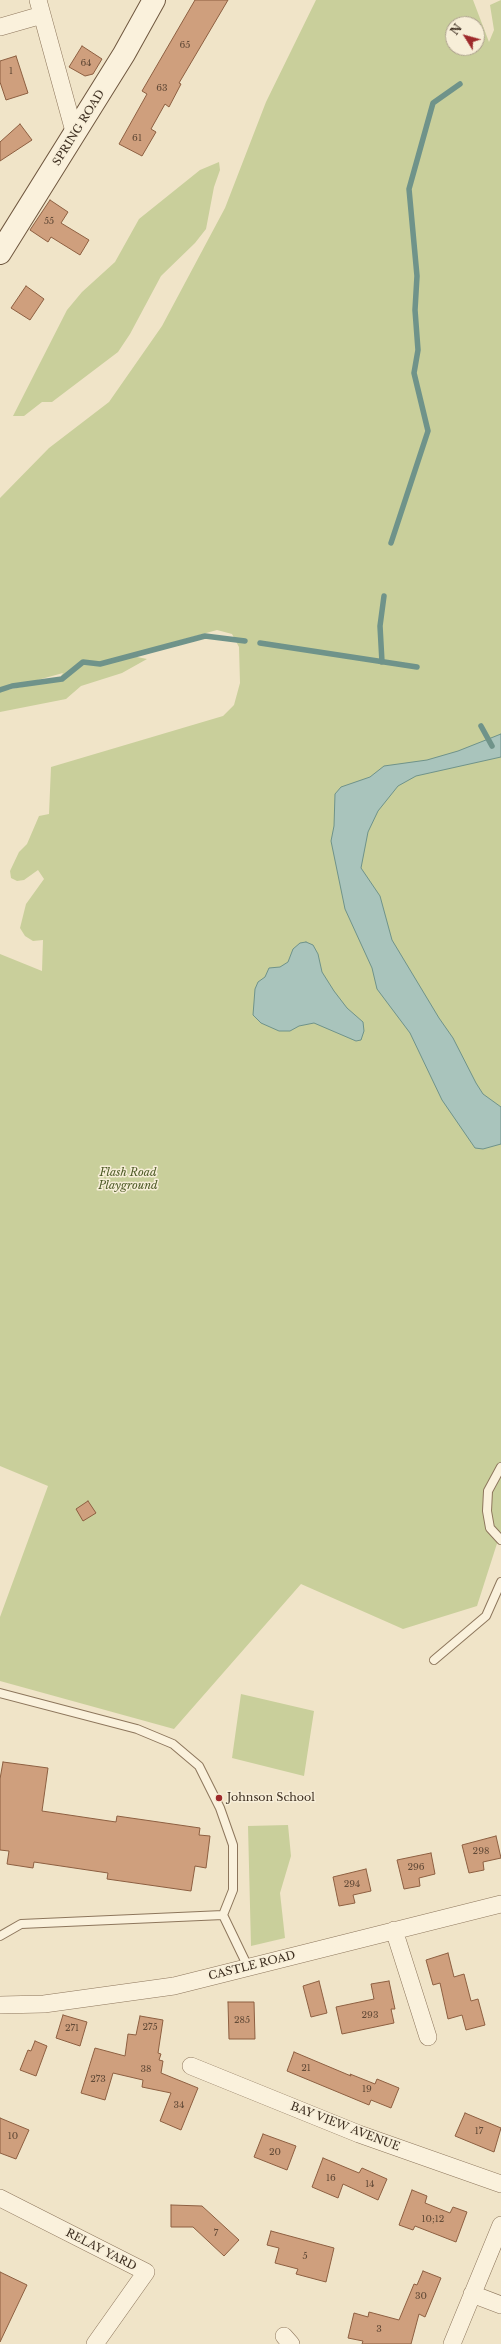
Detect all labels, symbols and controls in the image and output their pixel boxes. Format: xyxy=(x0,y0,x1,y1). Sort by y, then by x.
north arrow xyxy=(445,16,485,56)
text: N xyxy=(448,21,465,38)
house number: 65 xyxy=(180,40,190,50)
house number: 64 xyxy=(80,58,92,68)
house number: 1 xyxy=(9,66,13,76)
house number: 63 xyxy=(156,83,168,93)
street label: SPRING ROAD xyxy=(50,88,108,168)
house number: 61 xyxy=(132,133,142,143)
house number: 55 xyxy=(44,216,54,226)
park label: Flash Road Playground xyxy=(98,1166,158,1192)
place label: Johnson School xyxy=(227,1791,315,1805)
marker: Johnson School xyxy=(214,1793,224,1803)
house number: 298 xyxy=(473,1846,489,1856)
house number: 296 xyxy=(407,1862,425,1872)
house number: 294 xyxy=(344,1879,360,1889)
street label: CASTLE ROAD xyxy=(207,1949,297,1983)
house number: 293 xyxy=(362,2010,378,2020)
house number: 285 xyxy=(234,2015,250,2025)
house number: 275 xyxy=(142,2022,158,2032)
house number: 271 xyxy=(65,2023,79,2033)
house number: 21 xyxy=(301,2063,311,2073)
house number: 38 xyxy=(141,2064,151,2074)
house number: 273 xyxy=(90,2074,106,2084)
house number: 19 xyxy=(362,2084,372,2094)
house number: 34 xyxy=(174,2100,184,2110)
street label: BAY VIEW AVENUE xyxy=(288,2100,402,2154)
house number: 17 xyxy=(475,2126,483,2136)
house number: 10 xyxy=(8,2131,18,2141)
house number: 20 xyxy=(269,2147,281,2157)
house number: 16 xyxy=(326,2173,336,2183)
house number: 14 xyxy=(365,2179,375,2189)
house number: 10;12 xyxy=(422,2214,444,2224)
street label: RELAY YARD xyxy=(63,2226,139,2274)
house number: 7 xyxy=(214,2228,218,2238)
house number: 5 xyxy=(302,2251,308,2261)
house number: 30 xyxy=(415,2291,427,2301)
house number: 3 xyxy=(376,2324,382,2334)

